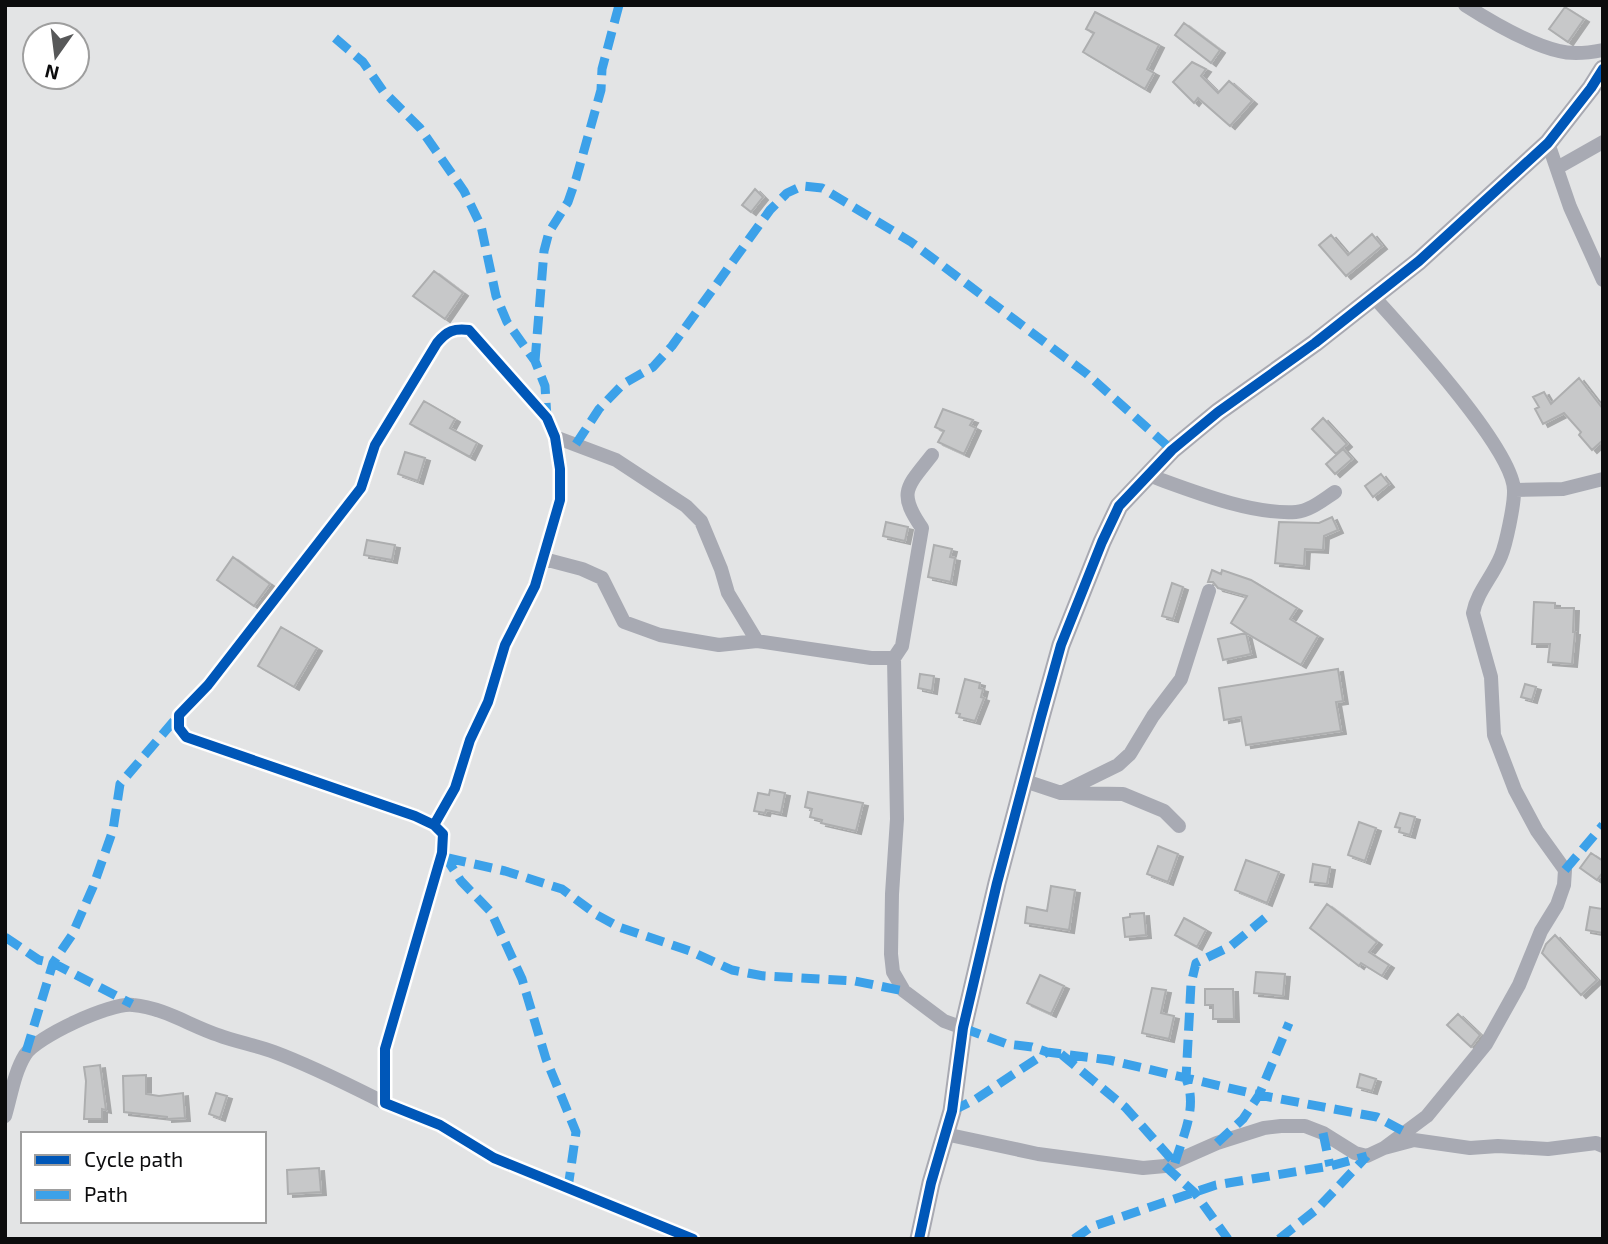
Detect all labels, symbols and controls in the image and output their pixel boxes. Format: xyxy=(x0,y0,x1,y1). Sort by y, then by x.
north arrow xyxy=(21,21,91,91)
text: N xyxy=(42,60,61,86)
legend xyxy=(21,1132,266,1223)
text: Cycle path xyxy=(84,1146,183,1171)
text: Path xyxy=(84,1181,128,1206)

